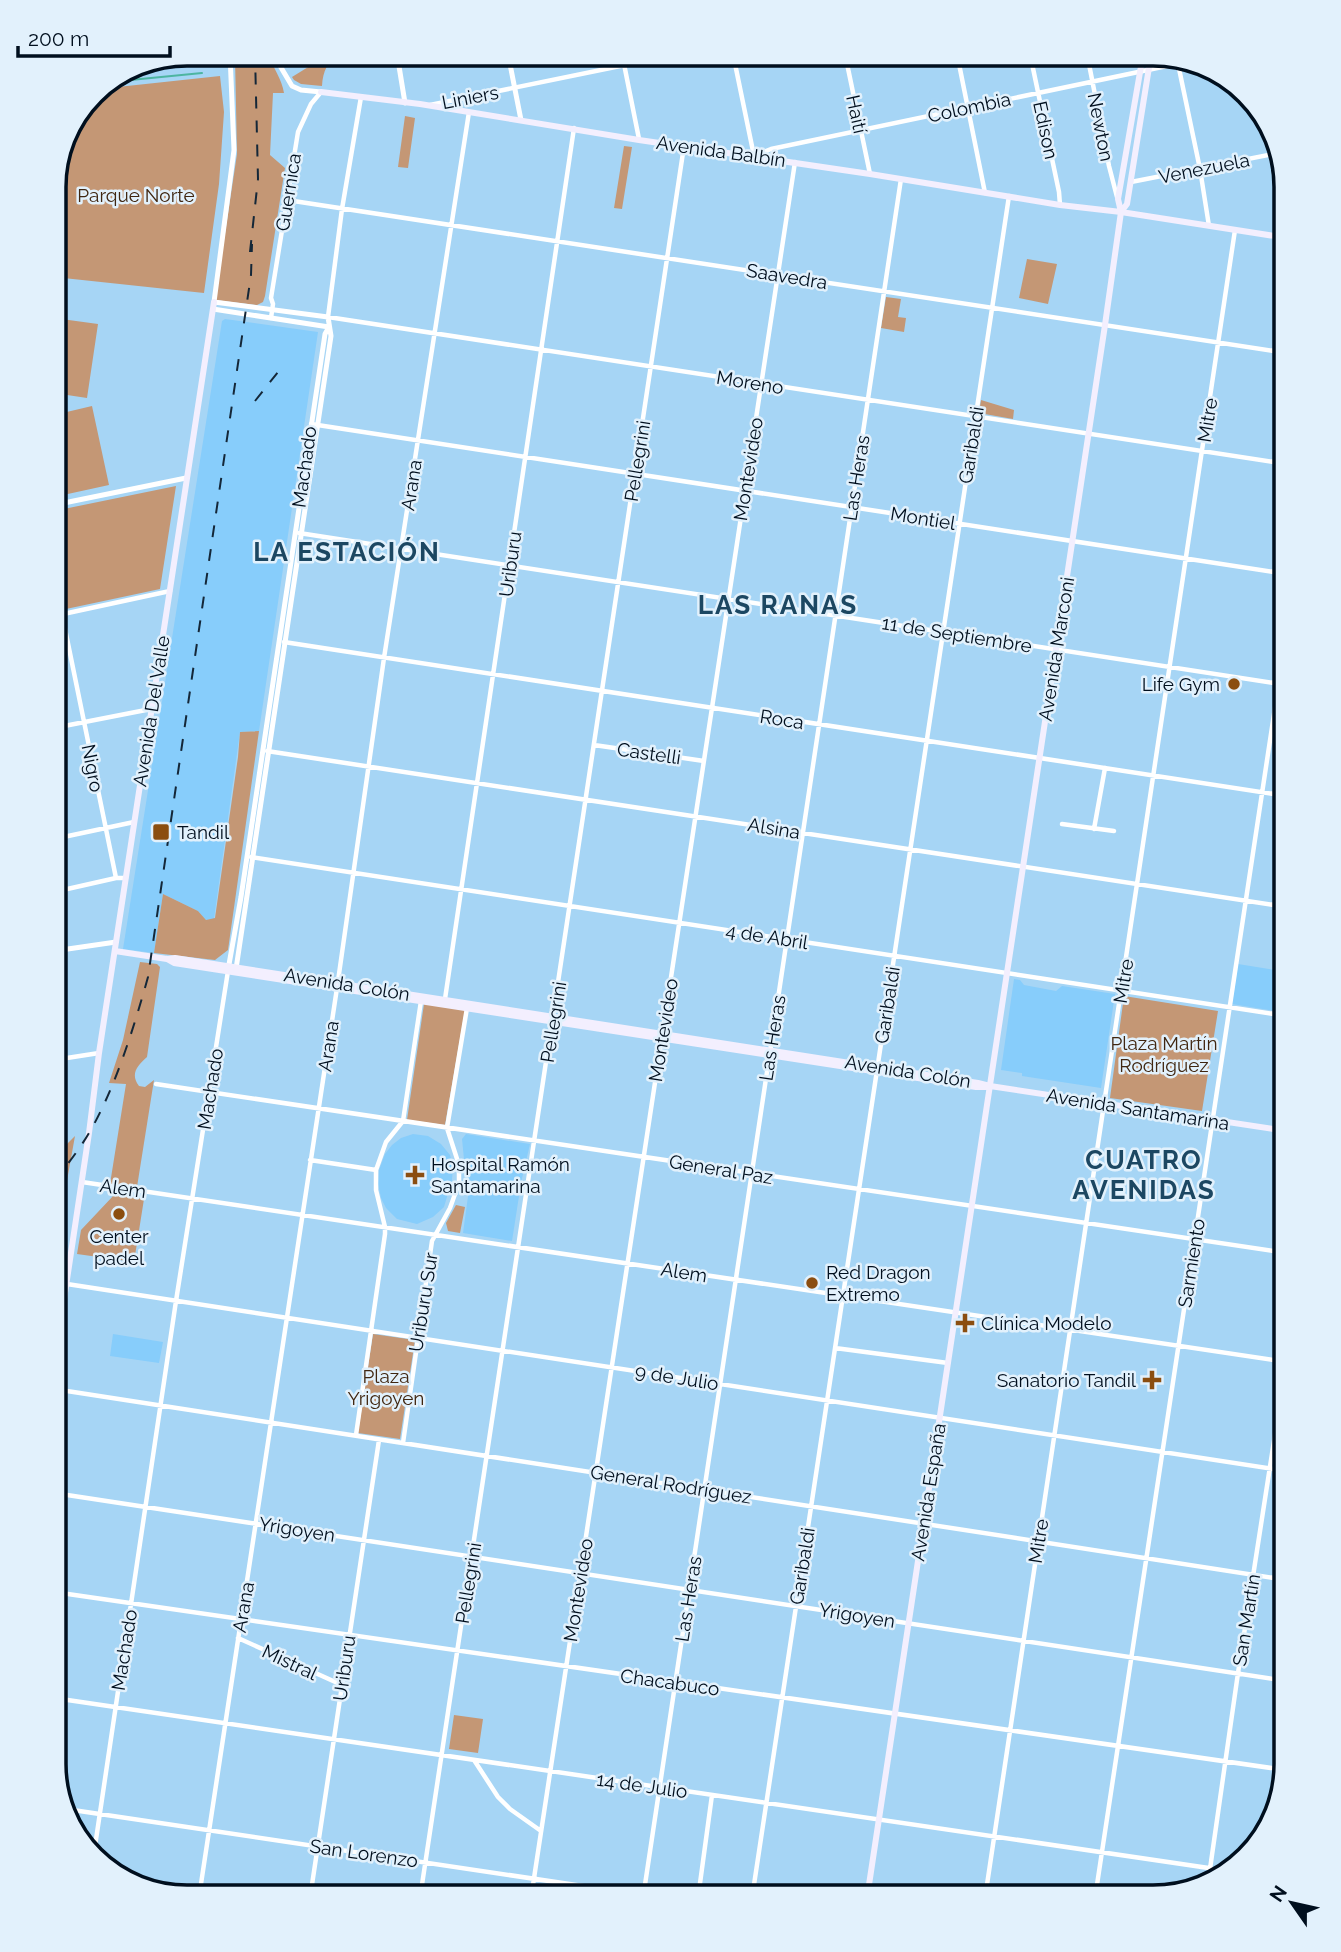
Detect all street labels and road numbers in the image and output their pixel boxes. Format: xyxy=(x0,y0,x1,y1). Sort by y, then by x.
street label: Liniers xyxy=(440,81,500,113)
street label: Colombia xyxy=(925,87,1013,127)
street label: Newton xyxy=(1084,91,1118,163)
street label: Haití xyxy=(842,93,872,136)
street label: Edison xyxy=(1029,99,1063,161)
street label: Avenida Balbín xyxy=(655,131,787,171)
street label: Venezuela xyxy=(1157,148,1251,188)
street label: Guernica xyxy=(271,151,305,233)
street label: Saavedra xyxy=(745,259,829,293)
street label: Moreno xyxy=(715,366,785,398)
street label: Mitre xyxy=(1193,396,1221,444)
street label: Garibaldi xyxy=(954,405,988,485)
street label: Montevideo xyxy=(729,416,767,522)
street label: Pellegrini xyxy=(620,419,654,503)
street label: Machado xyxy=(287,425,321,509)
street label: Las Heras xyxy=(838,433,874,523)
street label: Arana xyxy=(396,458,426,512)
street label: Montiel xyxy=(889,502,958,534)
street label: Uriburu xyxy=(495,530,525,598)
street label: Avenida Marconi xyxy=(1034,575,1078,723)
street label: 11 de Septiembre xyxy=(880,611,1034,657)
street label: Avenida Del Valle xyxy=(128,634,174,788)
street label: Roca xyxy=(758,705,806,733)
street label: Castelli xyxy=(616,738,682,768)
street label: Nigro xyxy=(78,742,108,794)
street label: Alsina xyxy=(746,813,802,843)
street label: 4 de Abril xyxy=(724,919,811,953)
street label: Mitre xyxy=(1109,957,1137,1005)
street label: Avenida Colón xyxy=(282,963,412,1005)
street label: Garibaldi xyxy=(870,965,904,1045)
street label: Montevideo xyxy=(644,977,682,1083)
street label: Pellegrini xyxy=(536,980,570,1064)
street label: Las Heras xyxy=(754,993,790,1083)
street label: Arana xyxy=(313,1019,343,1073)
street label: Machado xyxy=(193,1047,227,1131)
street label: Avenida Colón xyxy=(843,1050,973,1092)
street label: Avenida Santamarina xyxy=(1045,1084,1231,1134)
street label: General Paz xyxy=(668,1150,774,1188)
street label: Alem xyxy=(98,1174,148,1202)
street label: Sarmiento xyxy=(1173,1217,1209,1309)
street label: Uriburu Sur xyxy=(404,1250,442,1353)
street label: Alem xyxy=(659,1257,709,1287)
street label: 9 de Julio xyxy=(634,1360,720,1394)
street label: Avenida España xyxy=(906,1421,950,1563)
street label: General Rodríguez xyxy=(589,1460,753,1508)
street label: Yrigoyen xyxy=(257,1512,337,1546)
street label: Mitre xyxy=(1024,1517,1052,1565)
street label: Garibaldi xyxy=(785,1526,819,1606)
street label: Montevideo xyxy=(559,1537,597,1643)
street label: Pellegrini xyxy=(451,1541,485,1625)
street label: Las Heras xyxy=(670,1554,706,1644)
street label: San Martín xyxy=(1228,1572,1264,1668)
street label: Arana xyxy=(228,1580,258,1634)
street label: Yrigoyen xyxy=(817,1598,897,1632)
street label: Machado xyxy=(107,1608,141,1692)
street label: Uriburu xyxy=(329,1634,359,1702)
street label: Mistral xyxy=(259,1640,322,1685)
street label: Chacabuco xyxy=(619,1664,721,1700)
street label: 14 de Julio xyxy=(595,1768,689,1802)
street label: San Lorenzo xyxy=(308,1835,420,1871)

